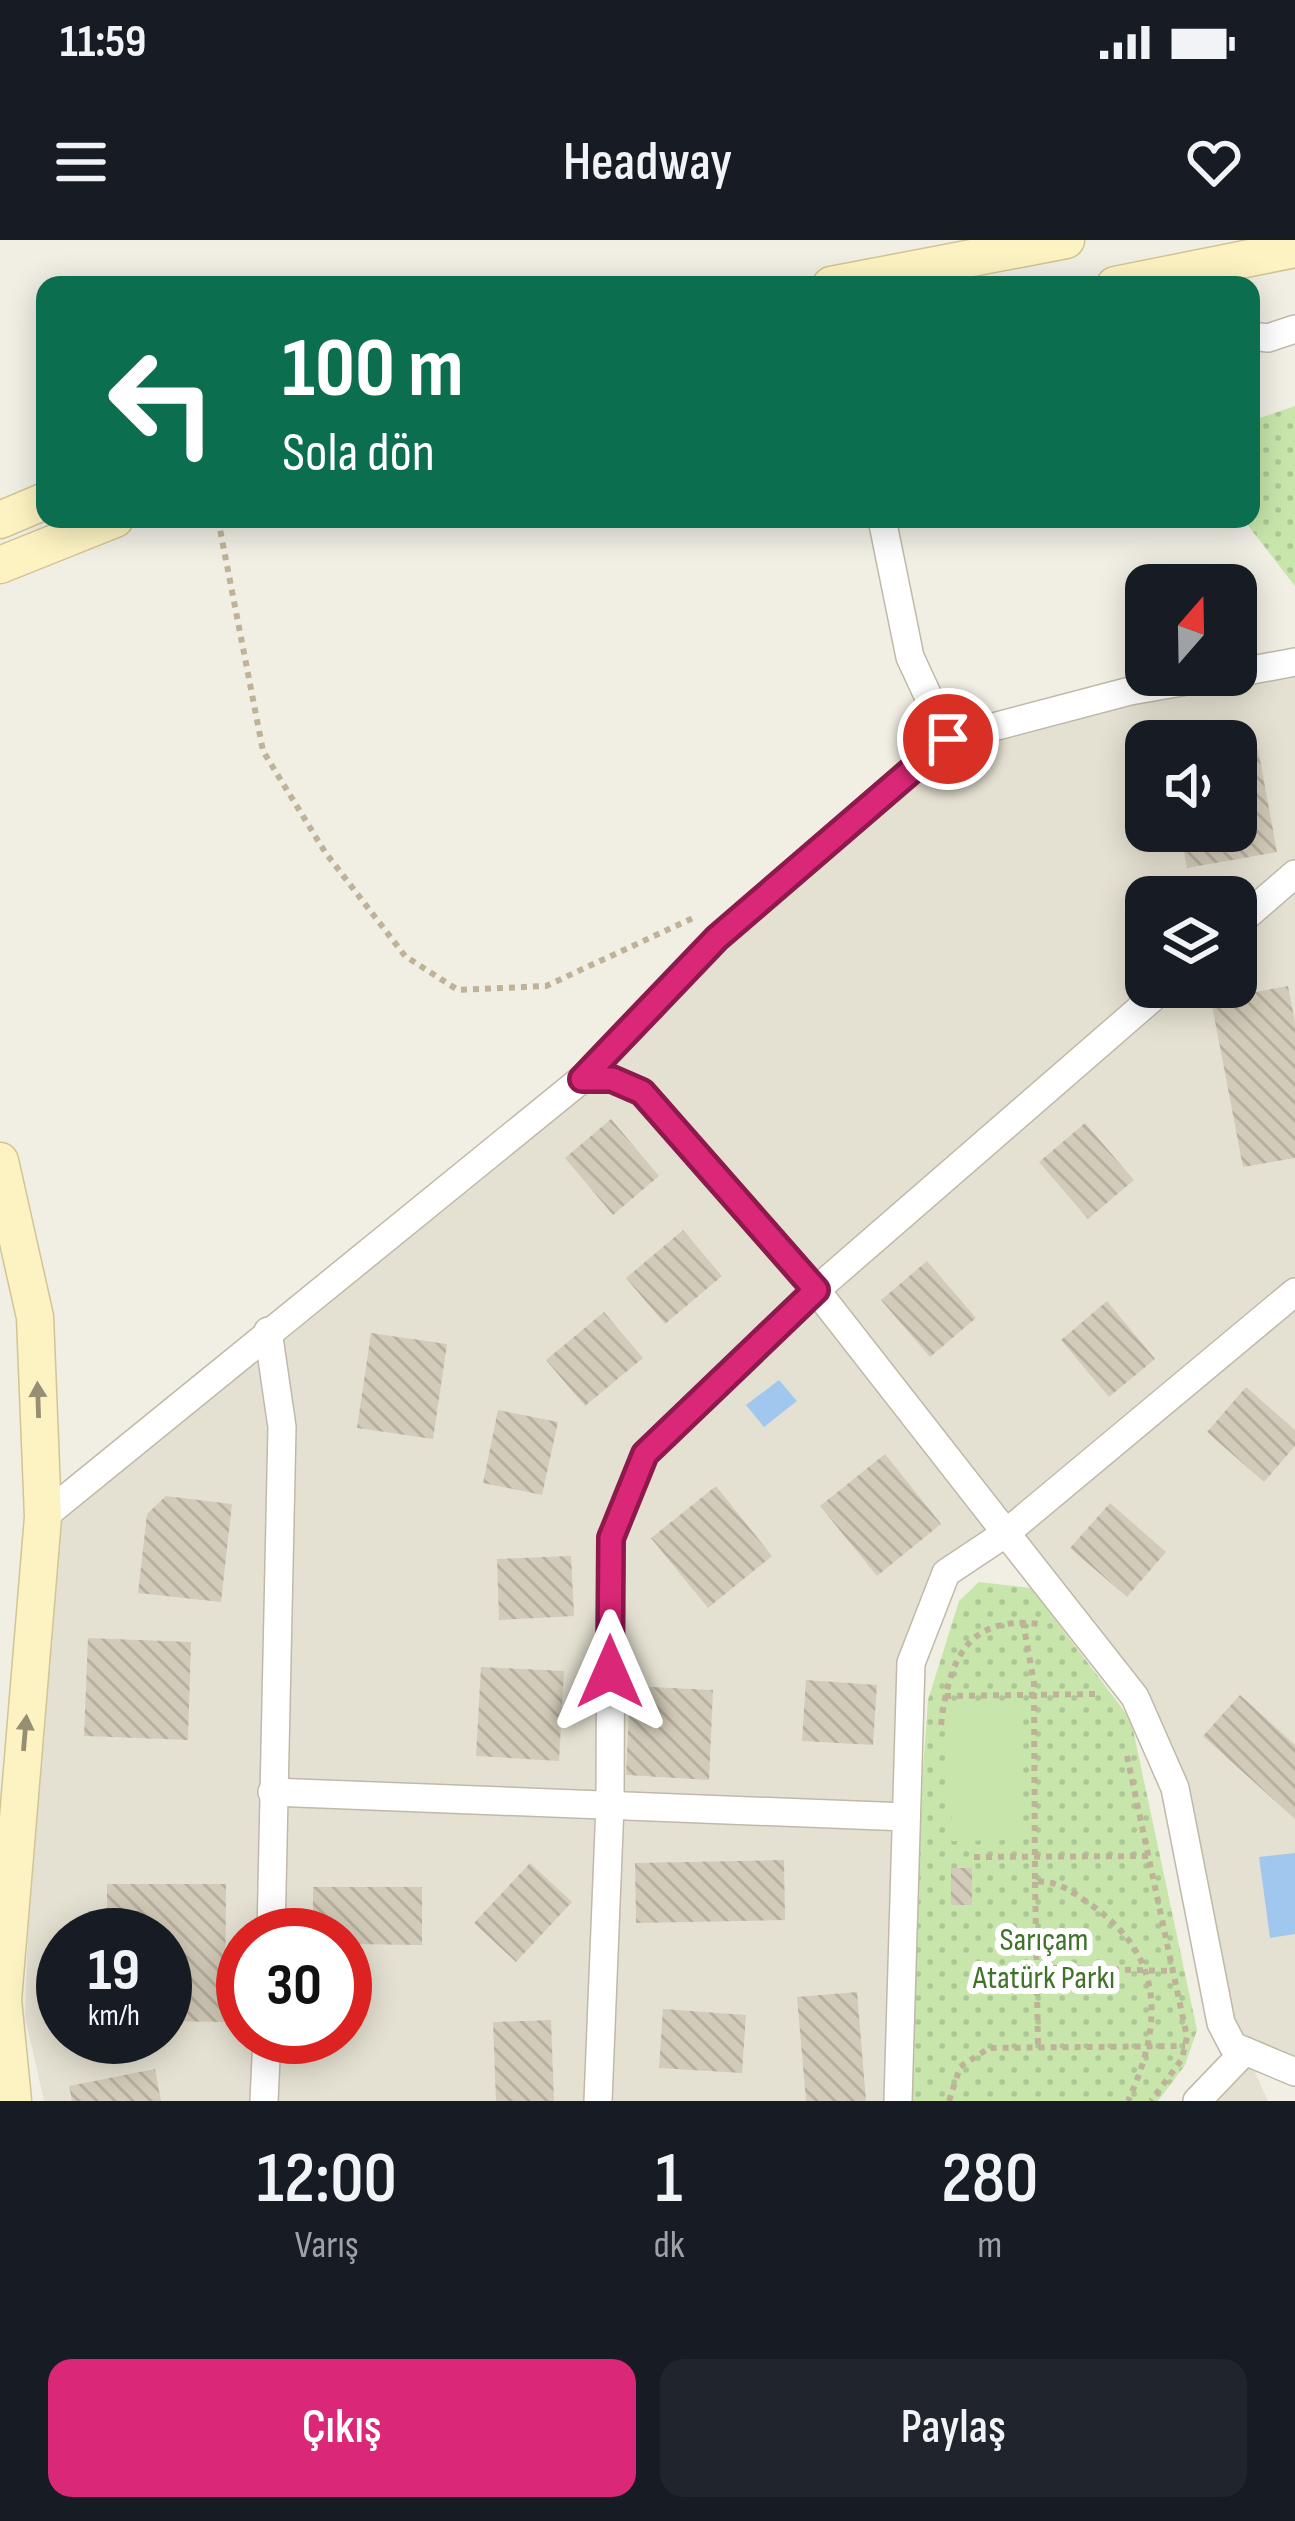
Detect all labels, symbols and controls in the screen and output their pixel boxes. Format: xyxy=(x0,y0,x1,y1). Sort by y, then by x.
text: 11:59 xyxy=(60,15,146,70)
icon: menu xyxy=(48,129,114,195)
icon: heart xyxy=(1181,129,1247,195)
text: Headway xyxy=(563,130,732,195)
text: 100 m xyxy=(282,319,464,420)
icon: left xyxy=(84,324,240,480)
text: Sola dön xyxy=(282,421,435,486)
north arrow xyxy=(1125,564,1257,696)
map controls xyxy=(1125,564,1257,1008)
pin xyxy=(897,688,999,790)
icon: arrive xyxy=(915,706,981,772)
button: sound xyxy=(1125,720,1257,852)
button: layers xyxy=(1125,876,1257,1008)
one-way arrow xyxy=(28,1380,47,1418)
position arrow xyxy=(547,1609,673,1735)
one-way arrow xyxy=(16,1714,35,1751)
speed limit sign: 30 xyxy=(216,1908,372,2064)
park label: Sarıçam Atatürk Parkı xyxy=(972,1920,1115,1998)
text: 19 xyxy=(88,1935,140,2007)
text: km/h xyxy=(88,1998,140,2034)
text: 12:00 xyxy=(257,2136,397,2223)
text: 1 xyxy=(656,2136,683,2223)
text: 280 xyxy=(941,2136,1038,2223)
text: Varış xyxy=(295,2222,359,2269)
text: dk xyxy=(653,2222,685,2269)
text: m xyxy=(977,2222,1002,2269)
button: Çıkış xyxy=(48,2359,636,2497)
button: Paylaş xyxy=(660,2359,1247,2497)

